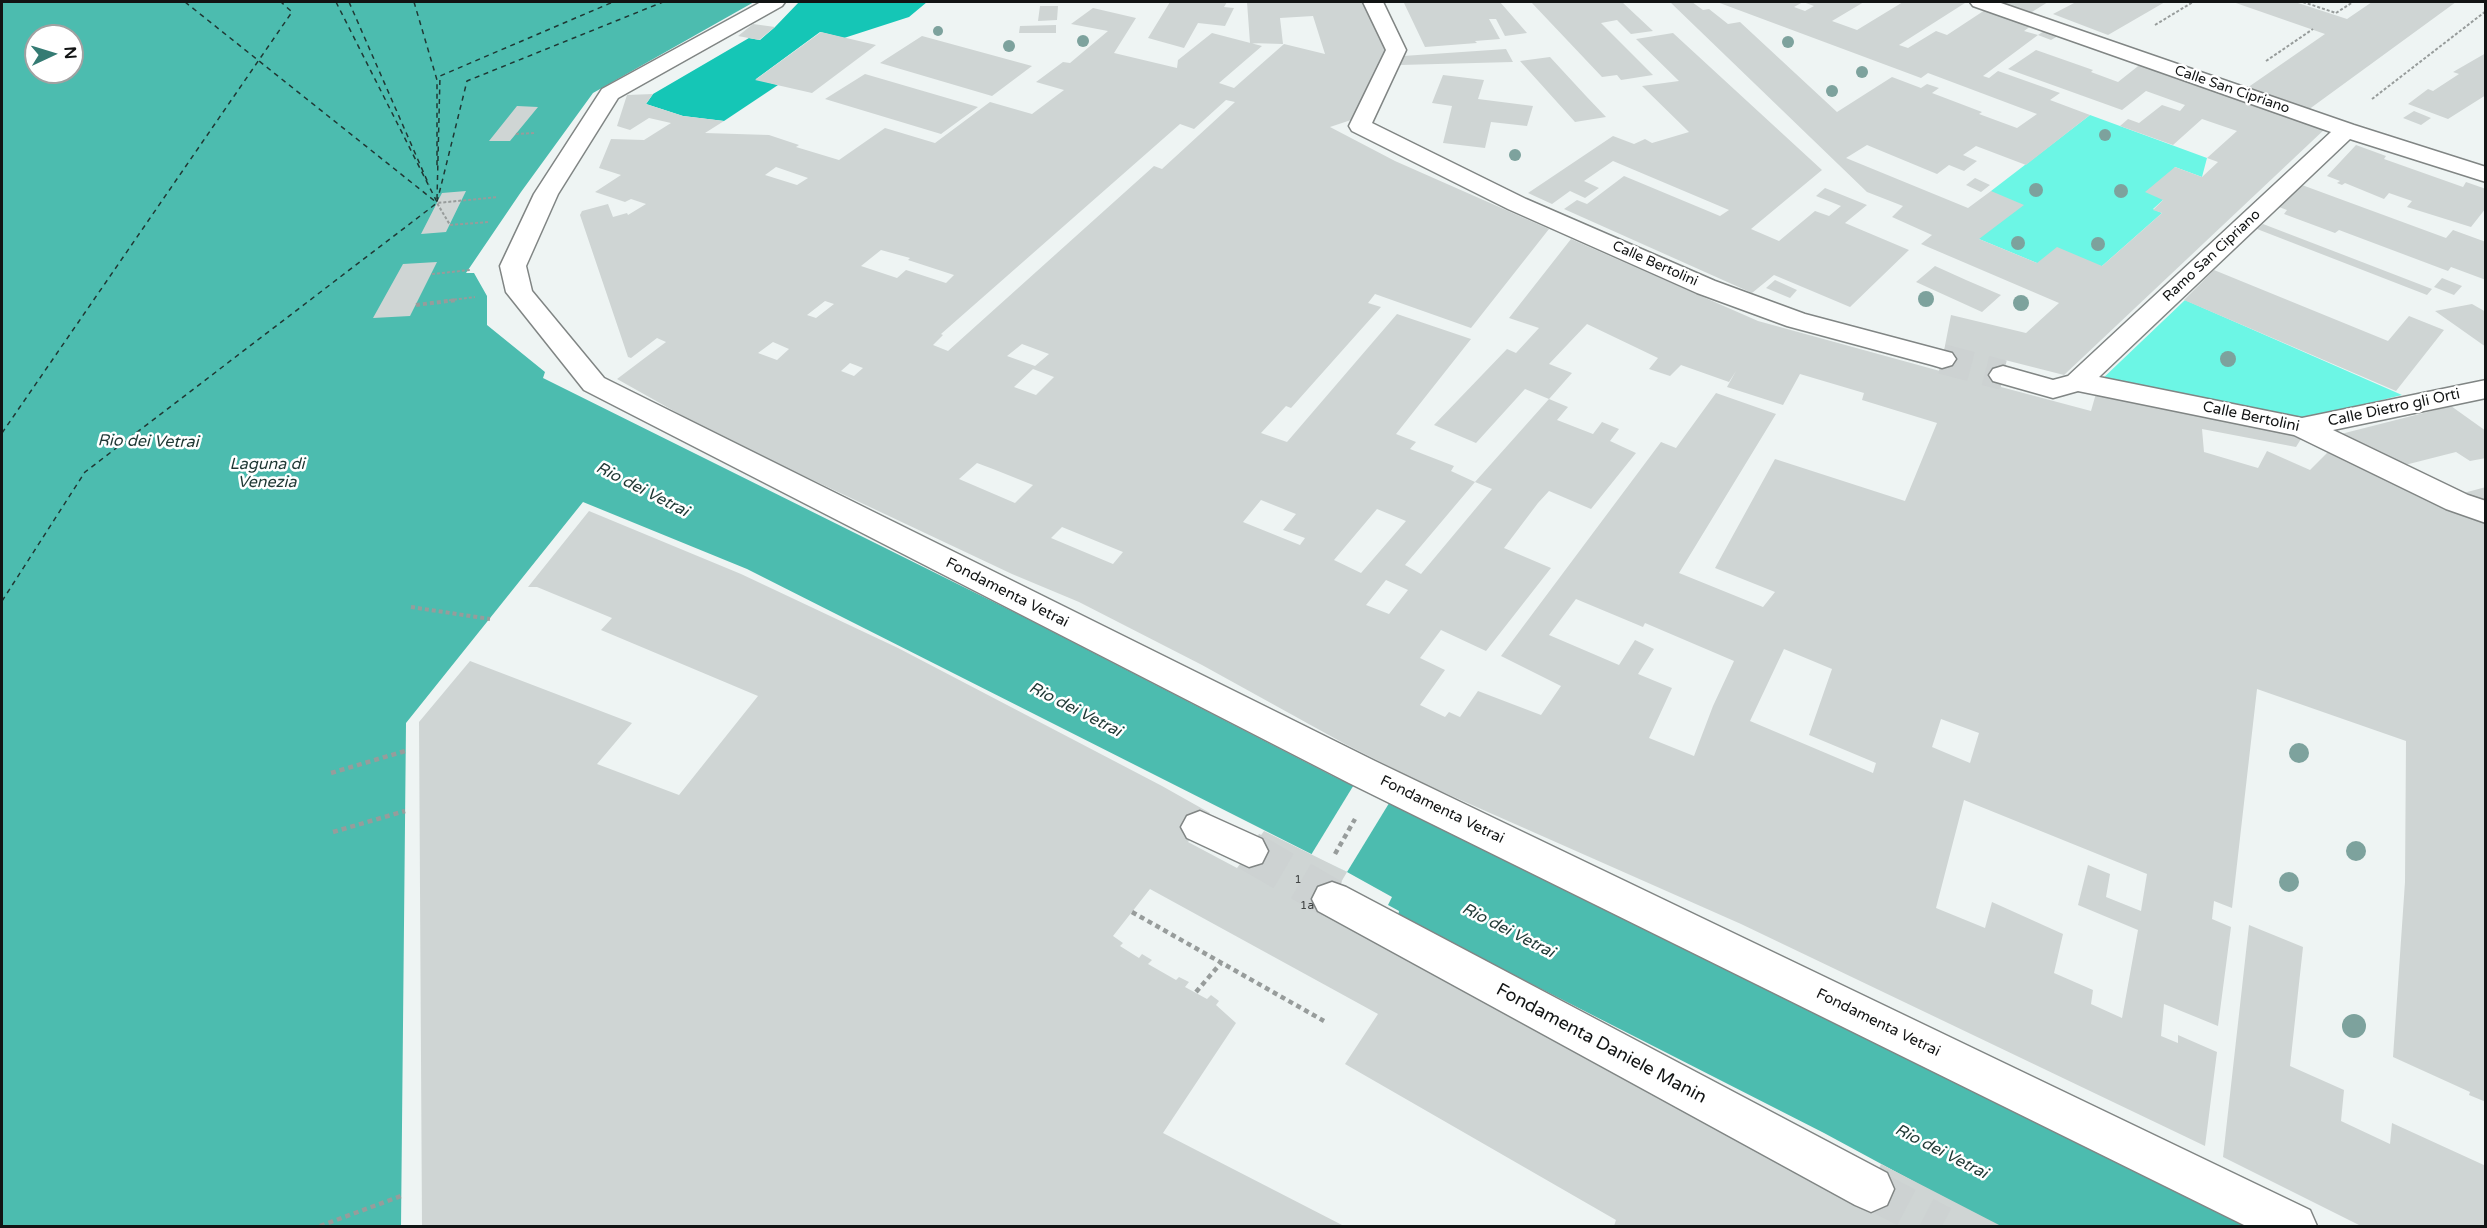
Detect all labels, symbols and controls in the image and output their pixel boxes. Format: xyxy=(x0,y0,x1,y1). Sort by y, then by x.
north arrow xyxy=(24,24,84,84)
text: N xyxy=(60,46,80,60)
street label: Calle San Cipriano xyxy=(2172,62,2292,118)
street label: Ramo San Cipriano xyxy=(2160,206,2264,306)
street label: Calle Bertolini xyxy=(1610,238,1700,290)
street label: Calle Dietro gli Orti xyxy=(2326,385,2462,431)
street label: Calle Bertolini xyxy=(2201,398,2301,436)
water label: Rio dei Vetrai xyxy=(97,432,199,452)
water label: Laguna di Venezia xyxy=(229,455,305,493)
water label: Rio dei Vetrai xyxy=(593,459,691,521)
street label: Fondamenta Vetrai xyxy=(942,554,1072,632)
water label: Rio dei Vetrai xyxy=(1026,679,1124,741)
street label: Fondamenta Vetrai xyxy=(1377,772,1507,848)
house number: 1 xyxy=(1294,873,1302,887)
house number: 1a xyxy=(1300,899,1314,913)
water label: Rio dei Vetrai xyxy=(1459,900,1557,962)
street label: Fondamenta Daniele Manin xyxy=(1492,979,1710,1109)
street label: Fondamenta Vetrai xyxy=(1813,985,1943,1061)
water label: Rio dei Vetrai xyxy=(1892,1121,1990,1183)

